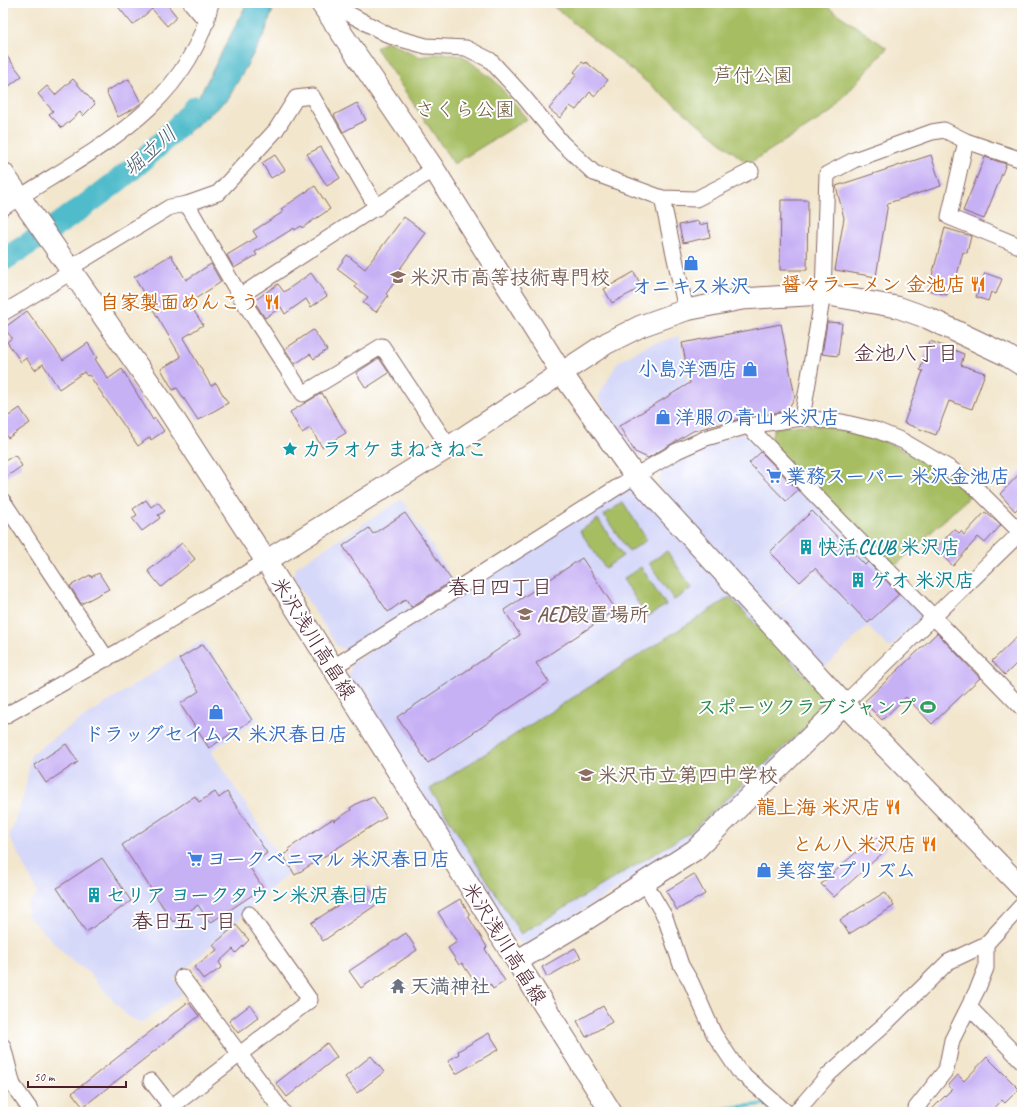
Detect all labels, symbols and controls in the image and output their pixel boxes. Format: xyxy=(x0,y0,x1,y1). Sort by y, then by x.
park label: 芦付公園 xyxy=(713,63,793,88)
park label: さくら公園 xyxy=(415,97,515,122)
water label: 堀立川 xyxy=(118,120,182,182)
shop icon: オニキス米沢 xyxy=(682,254,700,272)
place label: 米沢市高等技術専門校 xyxy=(410,265,610,290)
school or university icon: 米沢市高等技術専門校 xyxy=(389,268,407,286)
place label: 醤々ラーメン 金池店 xyxy=(781,272,966,297)
place label: オニキス米沢 xyxy=(632,274,750,299)
restaurant icon: 醤々ラーメン 金池店 xyxy=(969,275,987,293)
place label: 自家製面めんこう xyxy=(100,290,260,315)
restaurant icon: 自家製面めんこう xyxy=(263,293,281,311)
district label: 金池八丁目 xyxy=(854,340,959,366)
place label: 小島洋酒店 xyxy=(638,357,738,382)
shop icon: 小島洋酒店 xyxy=(741,360,759,378)
place label: 洋服の青山 米沢店 xyxy=(675,405,840,430)
shop icon: 洋服の青山 米沢店 xyxy=(654,408,672,426)
place label: カラオケ まねきねこ xyxy=(302,437,487,462)
place icon: カラオケ まねきねこ xyxy=(281,440,299,458)
place label: 業務スーパー 米沢金池店 xyxy=(786,464,1010,489)
supermarket icon: 業務スーパー 米沢金池店 xyxy=(765,467,783,485)
place label: 快活CLUB 米沢店 xyxy=(818,535,960,560)
building icon: 快活CLUB 米沢店 xyxy=(797,538,815,556)
place label: ゲオ 米沢店 xyxy=(870,568,975,593)
building icon: ゲオ 米沢店 xyxy=(849,571,867,589)
street label: 米沢浅川高畠線 xyxy=(266,572,361,704)
district label: 春日四丁目 xyxy=(448,574,553,600)
place label: AED設置場所 xyxy=(537,602,649,627)
school or university icon: AED設置場所 xyxy=(516,605,534,623)
place label: スポーツクラブジャンプ xyxy=(696,695,916,720)
sports icon: スポーツクラブジャンプ xyxy=(919,698,937,716)
shop icon: ドラッグセイムス 米沢春日店 xyxy=(207,703,225,721)
place label: ドラッグセイムス 米沢春日店 xyxy=(84,722,348,747)
place label: 米沢市立第四中学校 xyxy=(598,763,778,788)
school or university icon: 米沢市立第四中学校 xyxy=(577,766,595,784)
place label: 龍上海 米沢店 xyxy=(756,795,881,820)
restaurant icon: 龍上海 米沢店 xyxy=(884,798,902,816)
place label: とん八 米沢店 xyxy=(792,832,917,857)
restaurant icon: とん八 米沢店 xyxy=(920,835,938,853)
place label: ヨークベニマル 米沢春日店 xyxy=(207,847,450,872)
supermarket icon: ヨークベニマル 米沢春日店 xyxy=(186,850,204,868)
place label: 美容室プリズム xyxy=(776,858,916,883)
shop icon: 美容室プリズム xyxy=(755,861,773,879)
street label: 米沢浅川高畠線 xyxy=(457,877,552,1009)
place label: セリア ヨークタウン米沢春日店 xyxy=(106,883,389,908)
building icon: セリア ヨークタウン米沢春日店 xyxy=(85,886,103,904)
district label: 春日五丁目 xyxy=(132,908,237,934)
place label: 天満神社 xyxy=(410,974,490,999)
temple icon: 天満神社 xyxy=(389,977,407,995)
scale bar xyxy=(28,1063,126,1089)
text: 50 m xyxy=(34,1069,56,1085)

